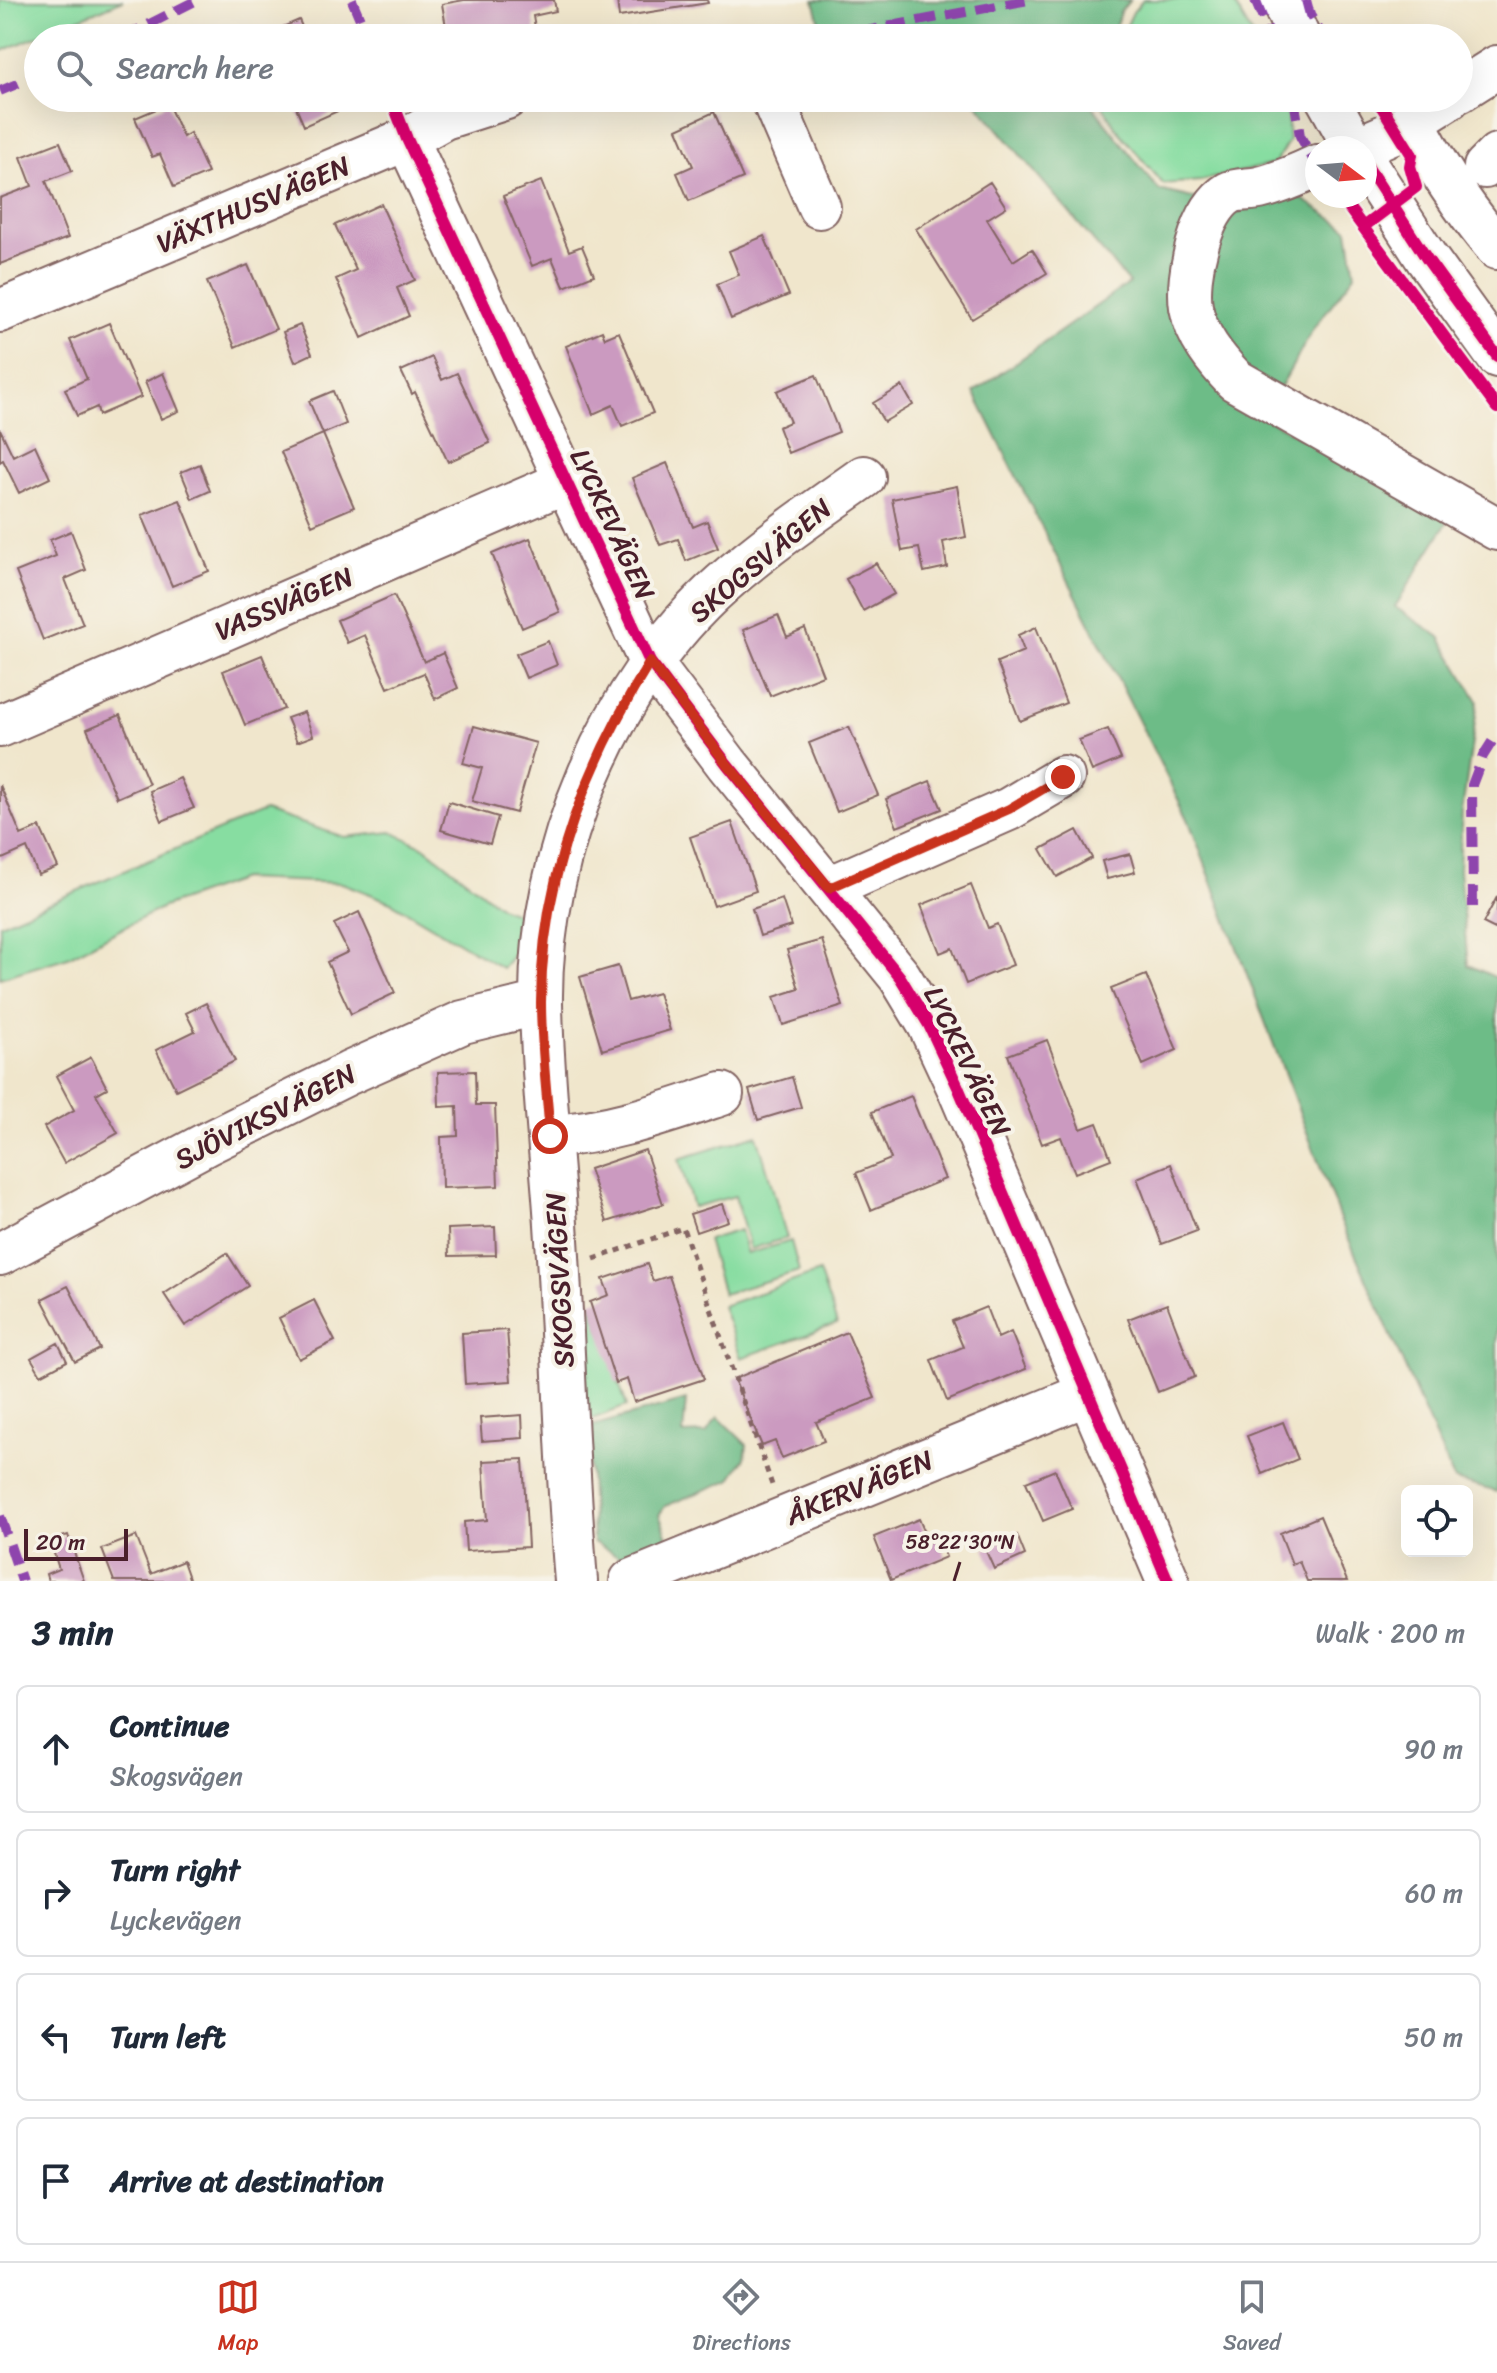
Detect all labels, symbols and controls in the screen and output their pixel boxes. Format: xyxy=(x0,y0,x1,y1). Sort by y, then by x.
search box xyxy=(24,24,1473,112)
text: Search here xyxy=(116,41,274,95)
icon: search xyxy=(52,46,96,90)
north arrow xyxy=(1305,136,1377,208)
street label: VÄXTHUSVÄGEN xyxy=(148,141,358,267)
street label: LYCKEVÄGEN xyxy=(556,440,669,609)
street label: SKOGSVÄGEN xyxy=(677,485,844,635)
street label: VASSVÄGEN xyxy=(207,552,361,655)
route end xyxy=(1045,759,1081,795)
street label: LYCKEVÄGEN xyxy=(910,977,1026,1146)
street label: SJÖVIKSVÄGEN xyxy=(166,1049,365,1183)
route start xyxy=(532,1118,568,1154)
street label: SKOGSVÄGEN xyxy=(530,1191,589,1369)
street label: ÅKERVÄGEN xyxy=(777,1435,941,1540)
map controls xyxy=(1401,1485,1473,1557)
button: locate xyxy=(1401,1485,1473,1557)
text: 20 m xyxy=(36,1523,85,1562)
scale bar xyxy=(24,1525,128,1561)
text: 58°22'30"N xyxy=(905,1525,1015,1560)
text: 3 min xyxy=(32,1603,113,1663)
text: Walk · 200 m xyxy=(1316,1610,1465,1656)
text: Continue xyxy=(110,1699,229,1753)
text: 90 m xyxy=(1404,1726,1463,1772)
icon: ahead xyxy=(34,1727,78,1771)
text: Skogsvägen xyxy=(110,1753,243,1799)
text: Turn right xyxy=(110,1843,240,1897)
text: 60 m xyxy=(1405,1870,1463,1916)
icon: right xyxy=(34,1871,78,1915)
text: Lyckevägen xyxy=(110,1897,241,1943)
text: Turn left xyxy=(110,2010,226,2064)
text: 50 m xyxy=(1404,2014,1463,2060)
icon: left xyxy=(34,2015,78,2059)
text: Arrive at destination xyxy=(110,2154,384,2208)
icon: arrive xyxy=(34,2159,78,2203)
tab: Map xyxy=(216,2275,260,2362)
tab: Directions xyxy=(692,2275,791,2362)
tab: Saved xyxy=(1223,2275,1281,2362)

